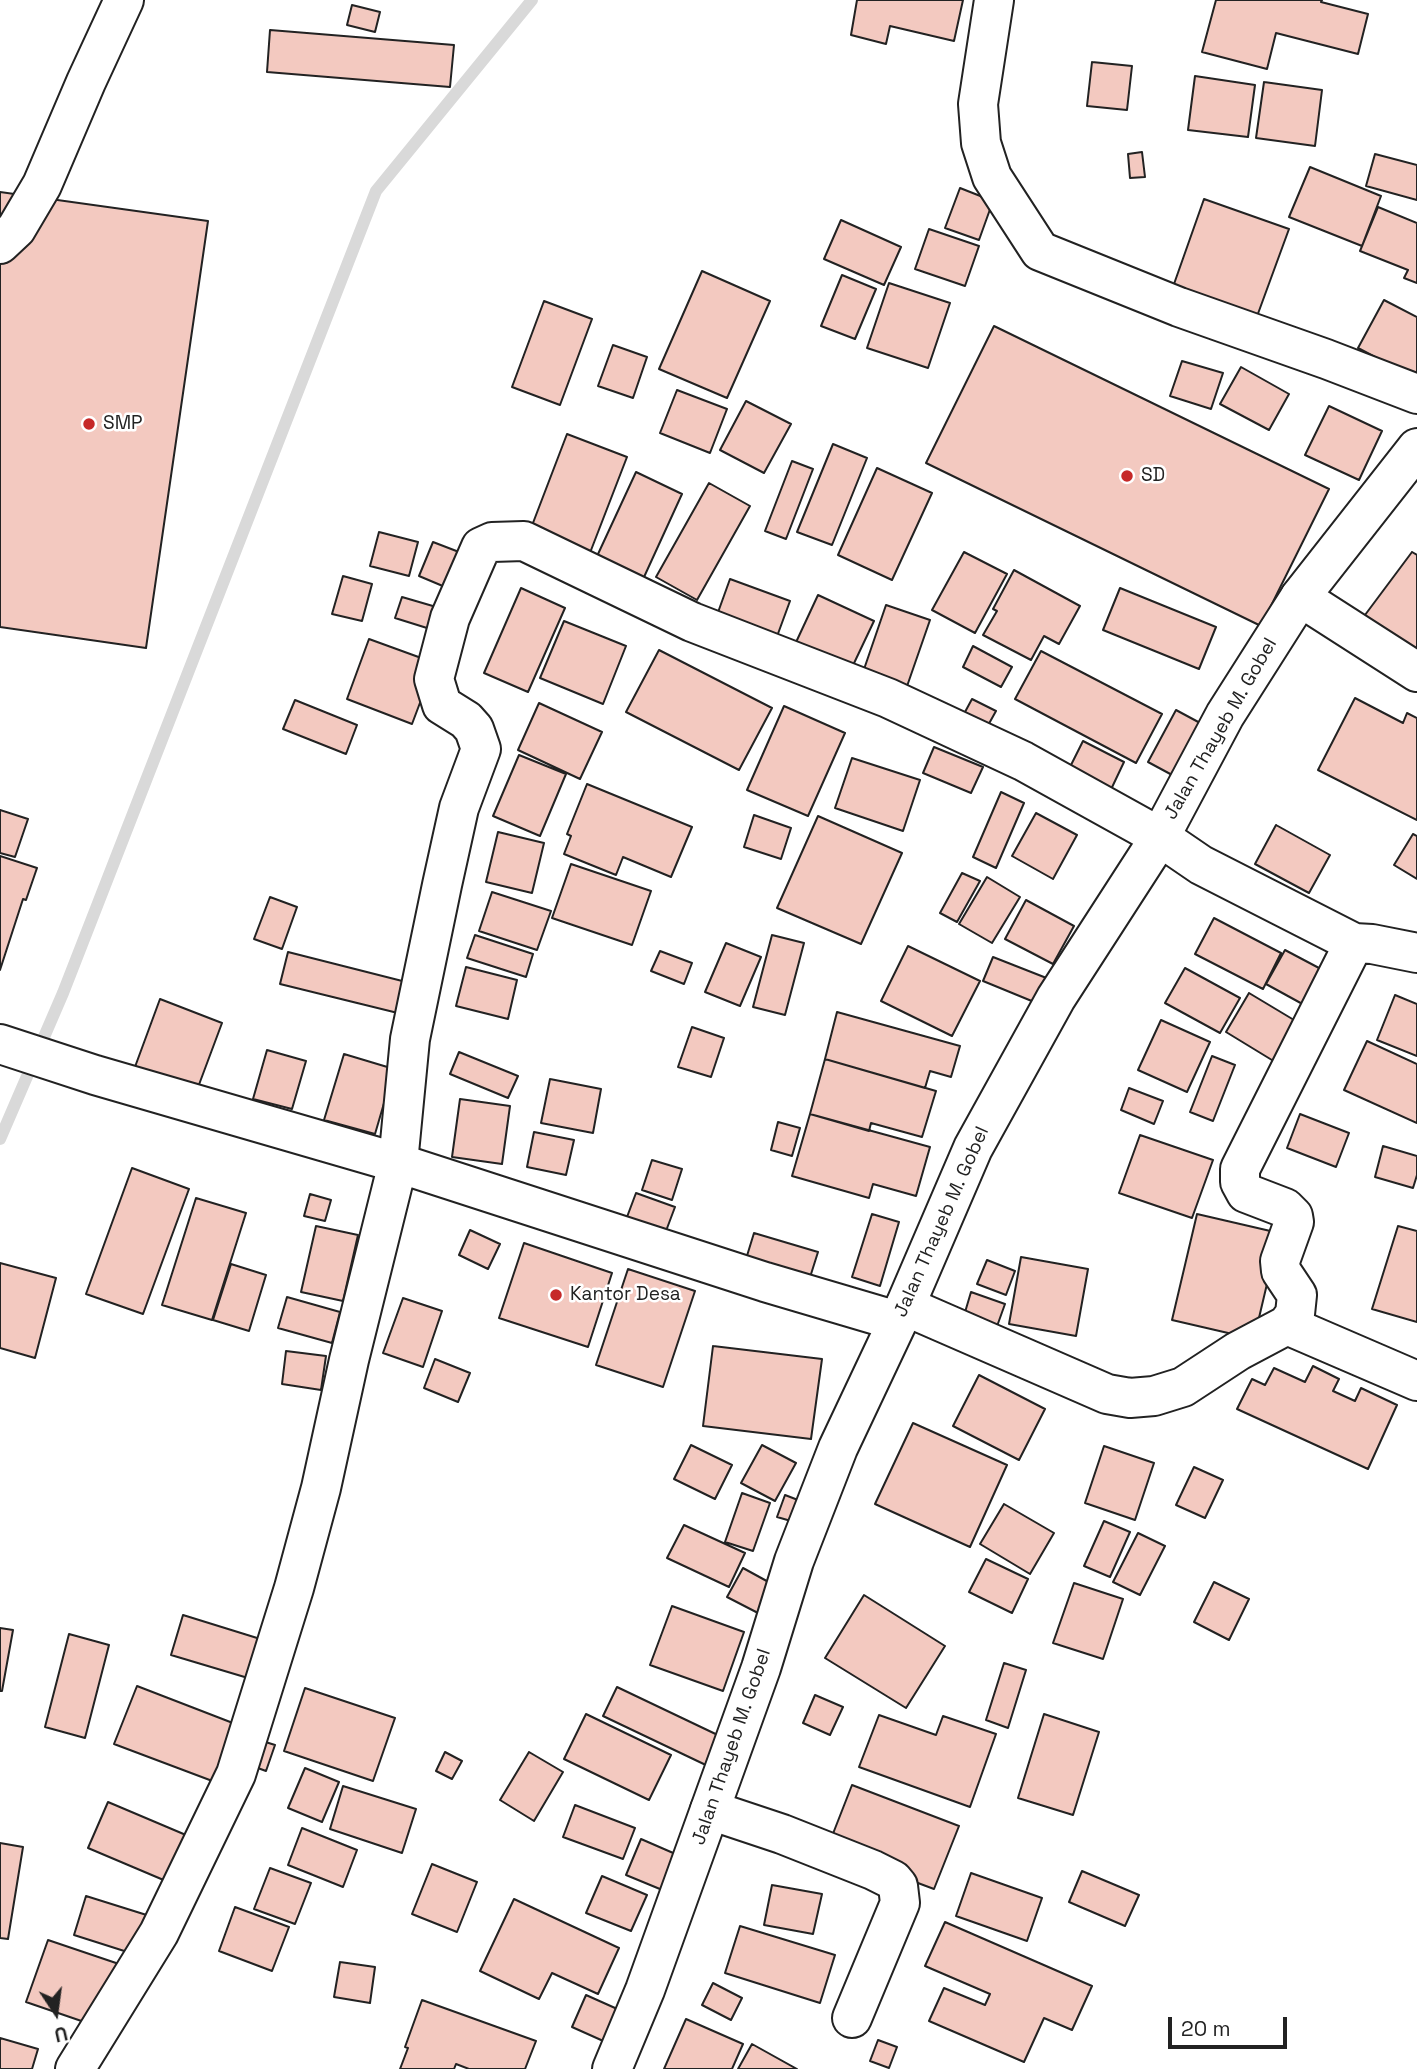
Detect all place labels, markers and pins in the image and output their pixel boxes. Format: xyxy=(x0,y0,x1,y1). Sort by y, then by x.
place label: SMP xyxy=(103,413,143,435)
marker: SMP xyxy=(81,416,97,432)
place label: SD xyxy=(1141,465,1165,487)
marker: SD xyxy=(1119,468,1135,484)
place label: Kantor Desa xyxy=(570,1284,681,1306)
marker: Kantor Desa xyxy=(548,1287,564,1303)

